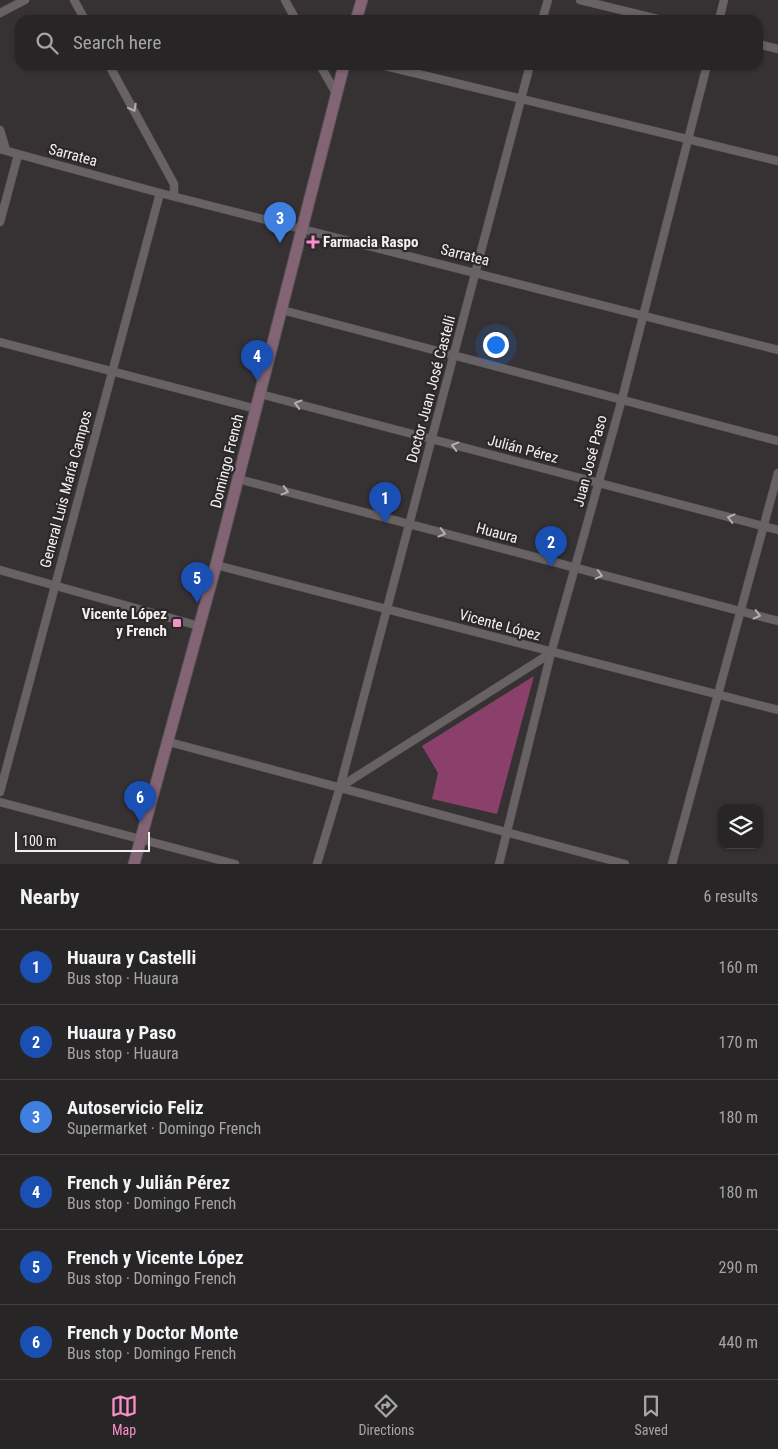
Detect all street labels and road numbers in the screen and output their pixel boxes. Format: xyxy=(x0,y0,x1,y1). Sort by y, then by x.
street label: Sarratea xyxy=(47,140,99,170)
street label: Sarratea xyxy=(439,240,491,270)
street label: Doctor Juan José Castelli xyxy=(403,313,459,465)
street label: General Luis María Campos xyxy=(36,408,96,570)
street label: Domingo French xyxy=(207,412,247,510)
street label: Juan José Paso xyxy=(569,413,611,509)
street label: Julián Pérez xyxy=(486,431,560,467)
street label: Huaura xyxy=(474,519,520,547)
street label: Vicente López xyxy=(457,605,543,645)

